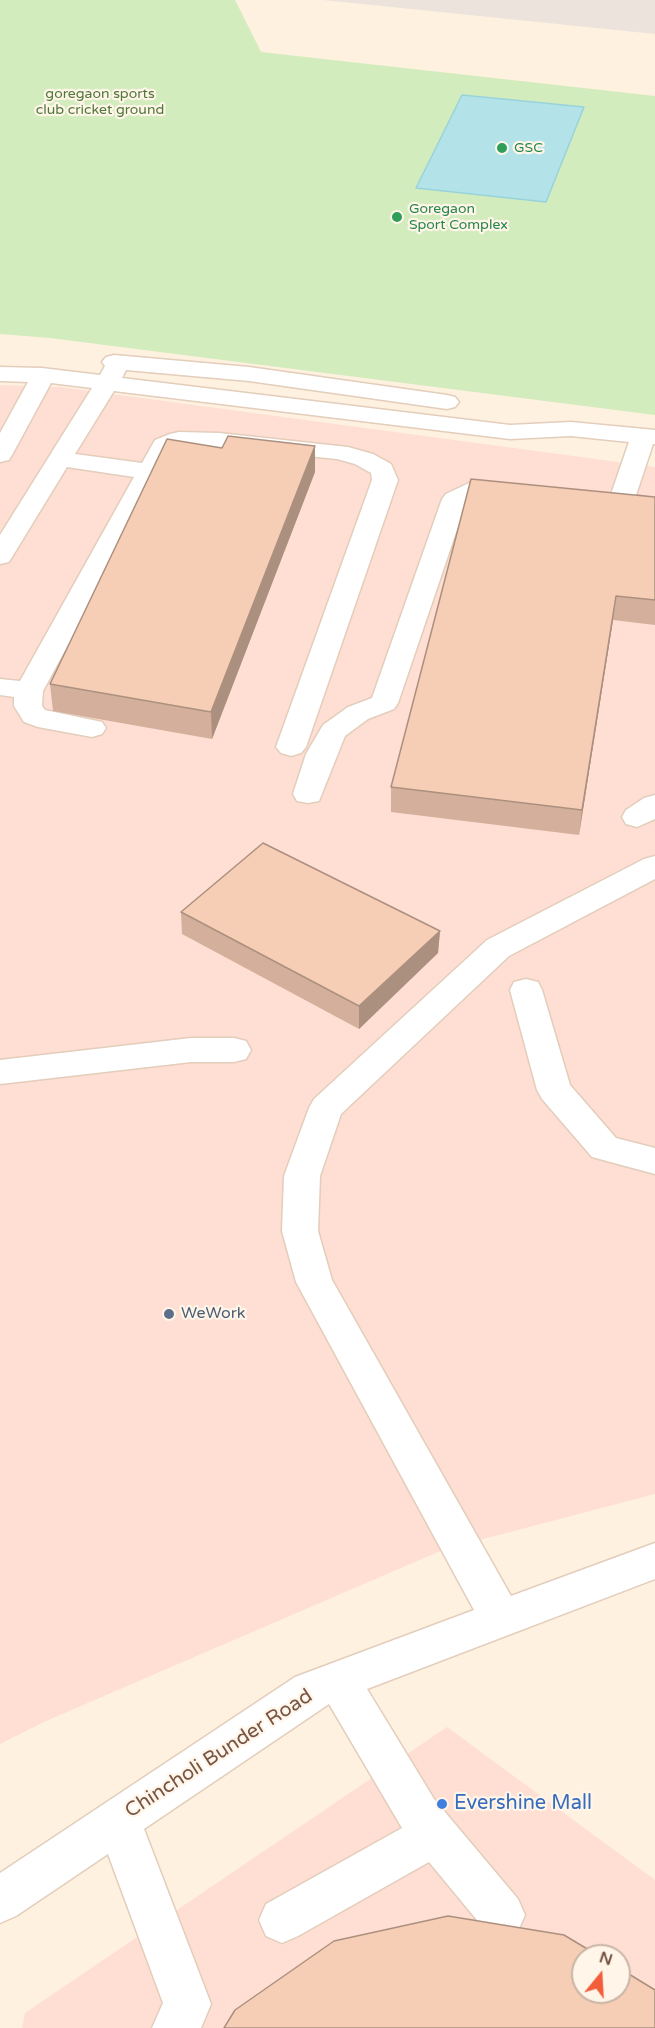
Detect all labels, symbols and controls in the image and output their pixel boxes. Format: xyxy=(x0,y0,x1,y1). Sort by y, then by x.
park label: goregaon sports club cricket ground xyxy=(36,86,164,118)
place label: GSC xyxy=(514,140,543,156)
marker: GSC xyxy=(495,141,509,155)
place label: Goregaon Sport Complex xyxy=(409,201,508,234)
marker: Goregaon Sport Complex xyxy=(390,210,404,224)
place label: WeWork xyxy=(181,1304,246,1324)
marker: WeWork xyxy=(162,1307,176,1321)
street label: Chincholi Bunder Road xyxy=(121,1684,317,1824)
place label: Evershine Mall xyxy=(454,1792,592,1816)
marker: Evershine Mall xyxy=(435,1797,449,1811)
north arrow xyxy=(571,1944,631,2004)
text: N xyxy=(597,1947,615,1970)

